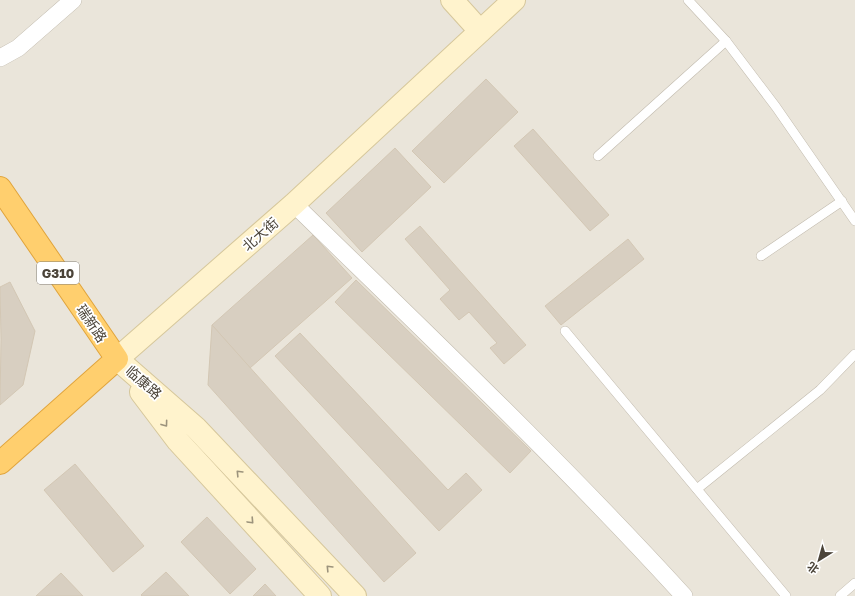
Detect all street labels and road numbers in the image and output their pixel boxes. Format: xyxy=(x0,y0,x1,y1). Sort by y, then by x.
street label: 北大街 xyxy=(239,214,281,254)
road number: G310 xyxy=(37,262,79,284)
street label: 瑞新路 xyxy=(73,301,111,345)
street label: 临康路 xyxy=(123,362,165,402)

